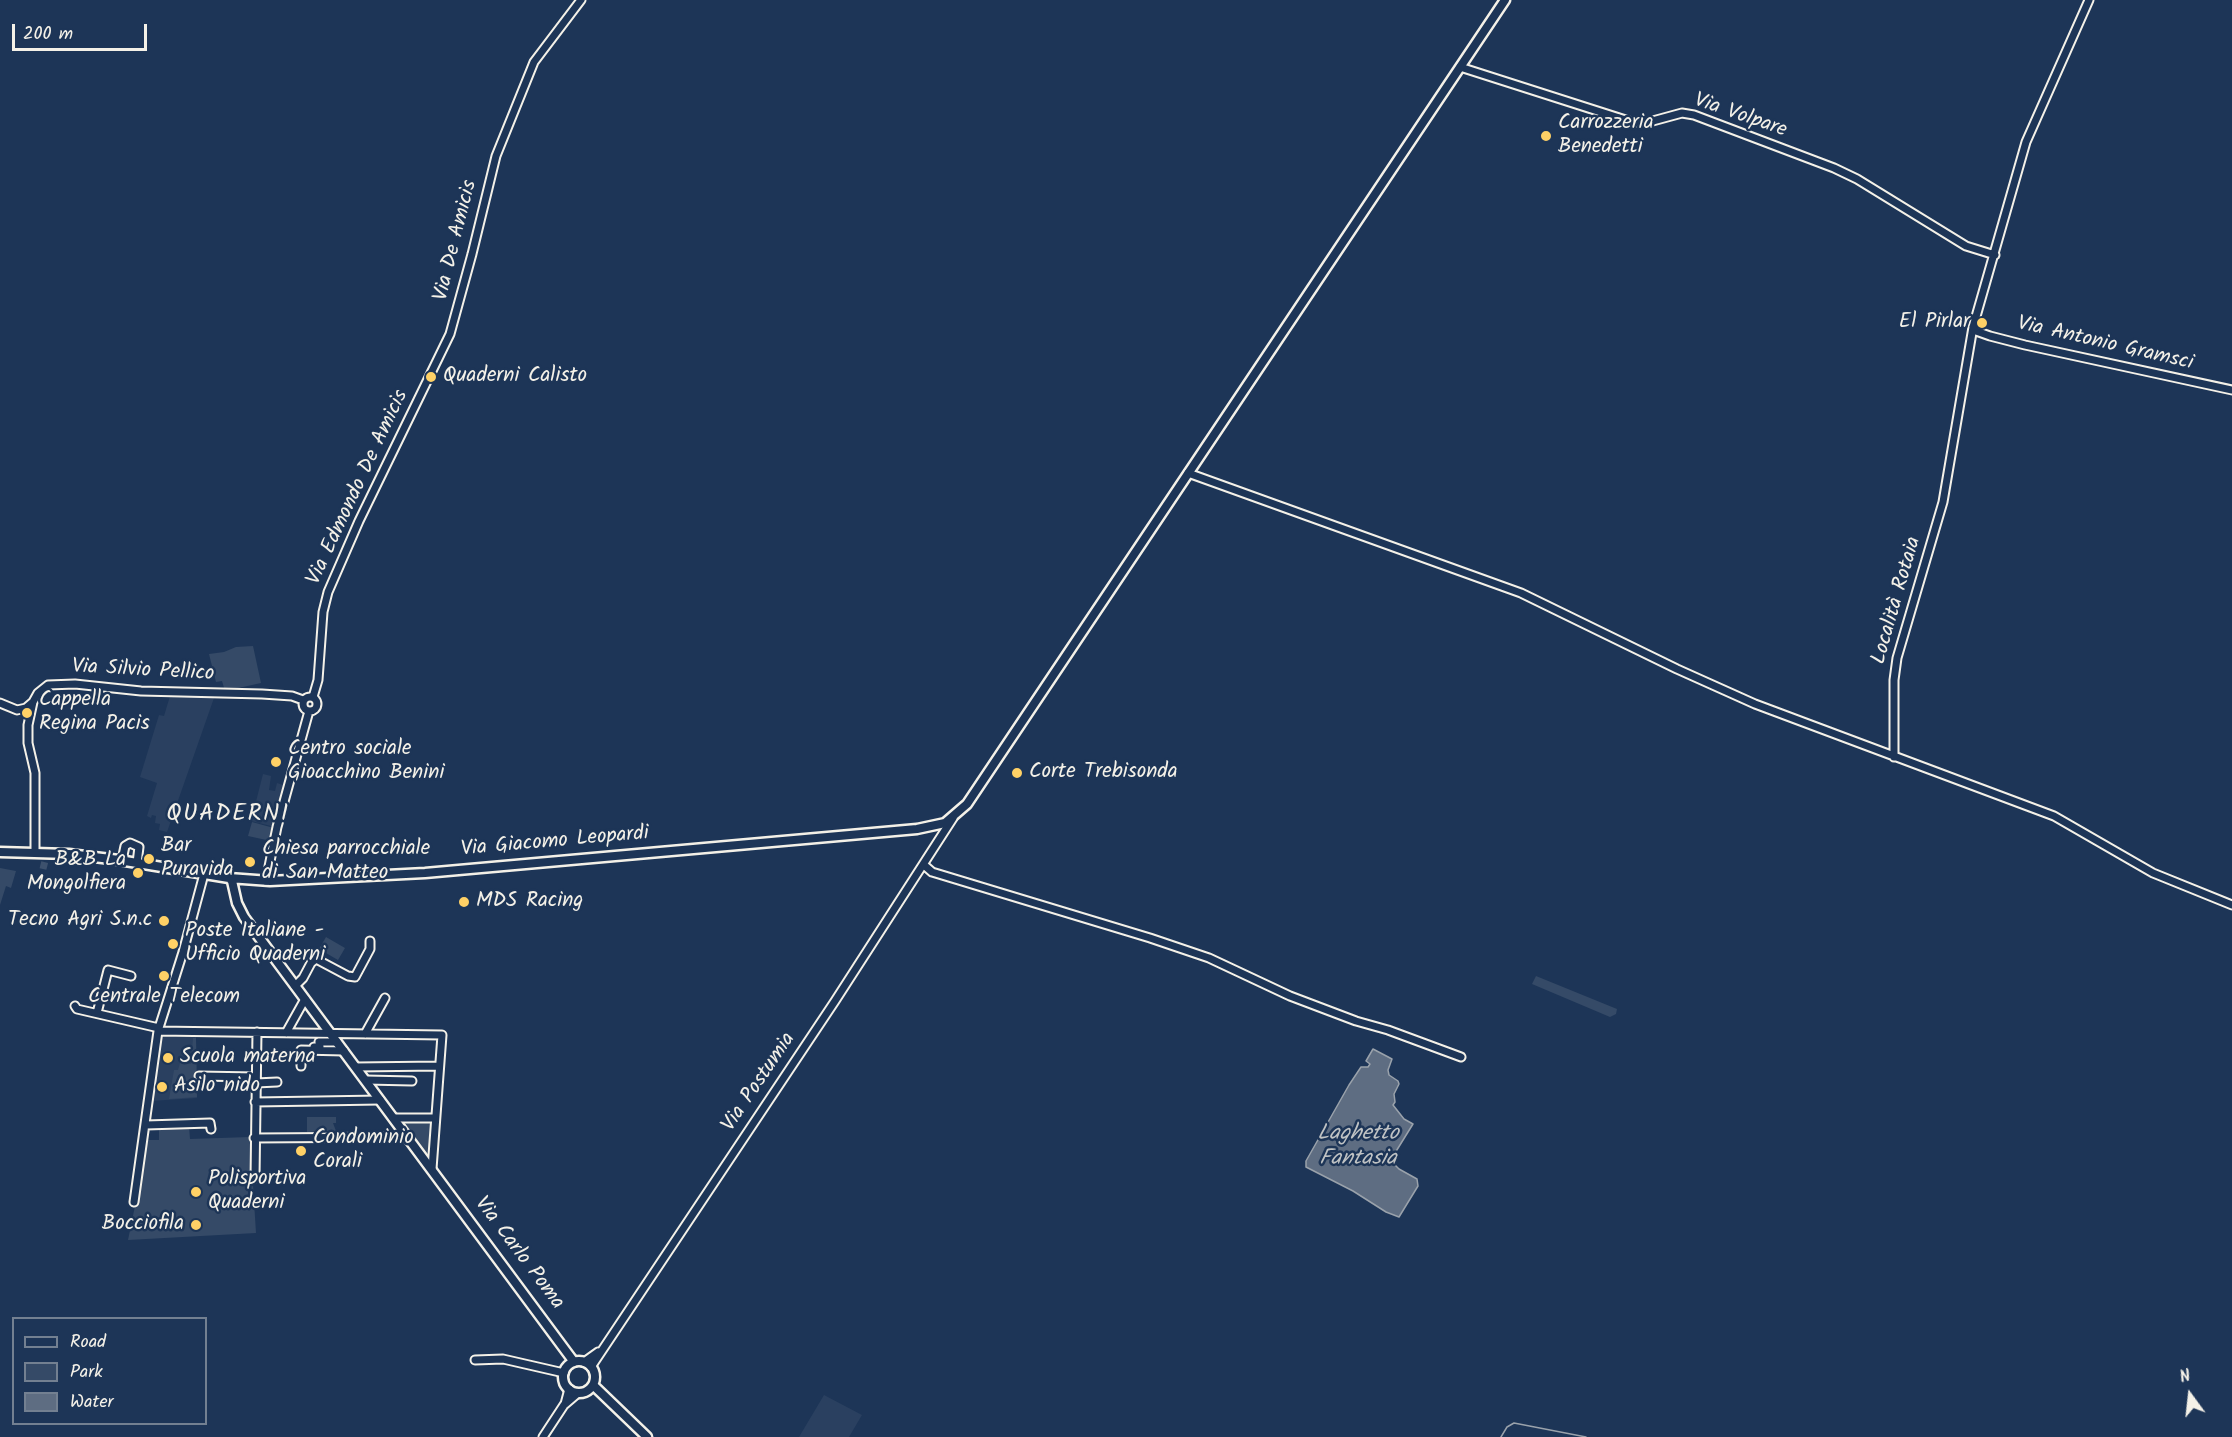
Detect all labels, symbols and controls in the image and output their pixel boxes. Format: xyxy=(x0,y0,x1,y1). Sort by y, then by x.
scale bar xyxy=(15,12,150,50)
text: 200 m xyxy=(23,20,73,49)
street label: Via Volpare xyxy=(1690,89,1790,145)
place label: Carrozzeria Benedetti xyxy=(1558,111,1654,161)
marker: Carrozzeria Benedetti xyxy=(1539,129,1553,143)
street label: Via De Amicis xyxy=(430,178,484,304)
place label: El Pirlar xyxy=(1899,310,1970,336)
street label: Via Antonio Gramsci xyxy=(2015,312,2195,378)
marker: El Pirlar xyxy=(1975,316,1989,330)
place label: Quaderni Calisto xyxy=(443,364,587,390)
marker: Quaderni Calisto xyxy=(424,370,438,384)
street label: Via Edmondo De Amicis xyxy=(303,387,415,589)
street label: Località Rotaia xyxy=(1868,534,1928,668)
street label: Via Silvio Pellico xyxy=(71,656,215,688)
place label: Cappella Regina Pacis xyxy=(39,688,150,738)
marker: Cappella Regina Pacis xyxy=(20,706,34,720)
place label: Centro sociale Gioacchino Benini xyxy=(288,737,444,787)
marker: Centro sociale Gioacchino Benini xyxy=(269,755,283,769)
place label: Corte Trebisonda xyxy=(1029,760,1178,786)
marker: Corte Trebisonda xyxy=(1010,766,1024,780)
district label: QUADERNI xyxy=(166,802,290,830)
street label: Via Giacomo Leopardi xyxy=(460,822,650,864)
place label: Bar Puravida xyxy=(161,834,233,884)
place label: Chiesa parrocchiale di San Matteo xyxy=(262,837,430,887)
place label: B&B La Mongolfiera xyxy=(27,848,126,898)
marker: Bar Puravida xyxy=(142,852,156,866)
marker: Chiesa parrocchiale di San Matteo xyxy=(243,855,257,869)
marker: B&B La Mongolfiera xyxy=(131,866,145,880)
place label: MDS Racing xyxy=(476,889,583,915)
marker: MDS Racing xyxy=(457,895,471,909)
place label: Tecno Agri S.n.c xyxy=(8,908,152,934)
marker: Tecno Agri S.n.c xyxy=(157,914,171,928)
place label: Poste Italiane - Ufficio Quaderni xyxy=(185,919,325,969)
marker: Poste Italiane - Ufficio Quaderni xyxy=(166,937,180,951)
marker: Centrale Telecom xyxy=(157,969,171,983)
place label: Centrale Telecom xyxy=(88,985,240,1011)
street label: Via Postumia xyxy=(718,1029,802,1137)
place label: Scuola materna xyxy=(180,1045,316,1071)
marker: Scuola materna xyxy=(161,1051,175,1065)
place label: Asilo nido xyxy=(174,1074,260,1100)
marker: Asilo nido xyxy=(155,1080,169,1094)
water label: Laghetto Fantasia xyxy=(1317,1122,1399,1174)
place label: Condominio Corali xyxy=(313,1126,414,1176)
marker: Condominio Corali xyxy=(294,1144,308,1158)
place label: Polisportiva Quaderni xyxy=(208,1167,306,1217)
marker: Polisportiva Quaderni xyxy=(189,1185,203,1199)
street label: Via Carlo Poma xyxy=(468,1193,568,1315)
place label: Bocciofila xyxy=(102,1212,184,1238)
marker: Bocciofila xyxy=(189,1218,203,1232)
legend xyxy=(12,1317,207,1425)
text: Road xyxy=(70,1328,106,1357)
text: Park xyxy=(70,1358,103,1387)
text: N xyxy=(2177,1364,2193,1391)
north arrow xyxy=(2160,1365,2220,1425)
text: Water xyxy=(70,1388,114,1417)

